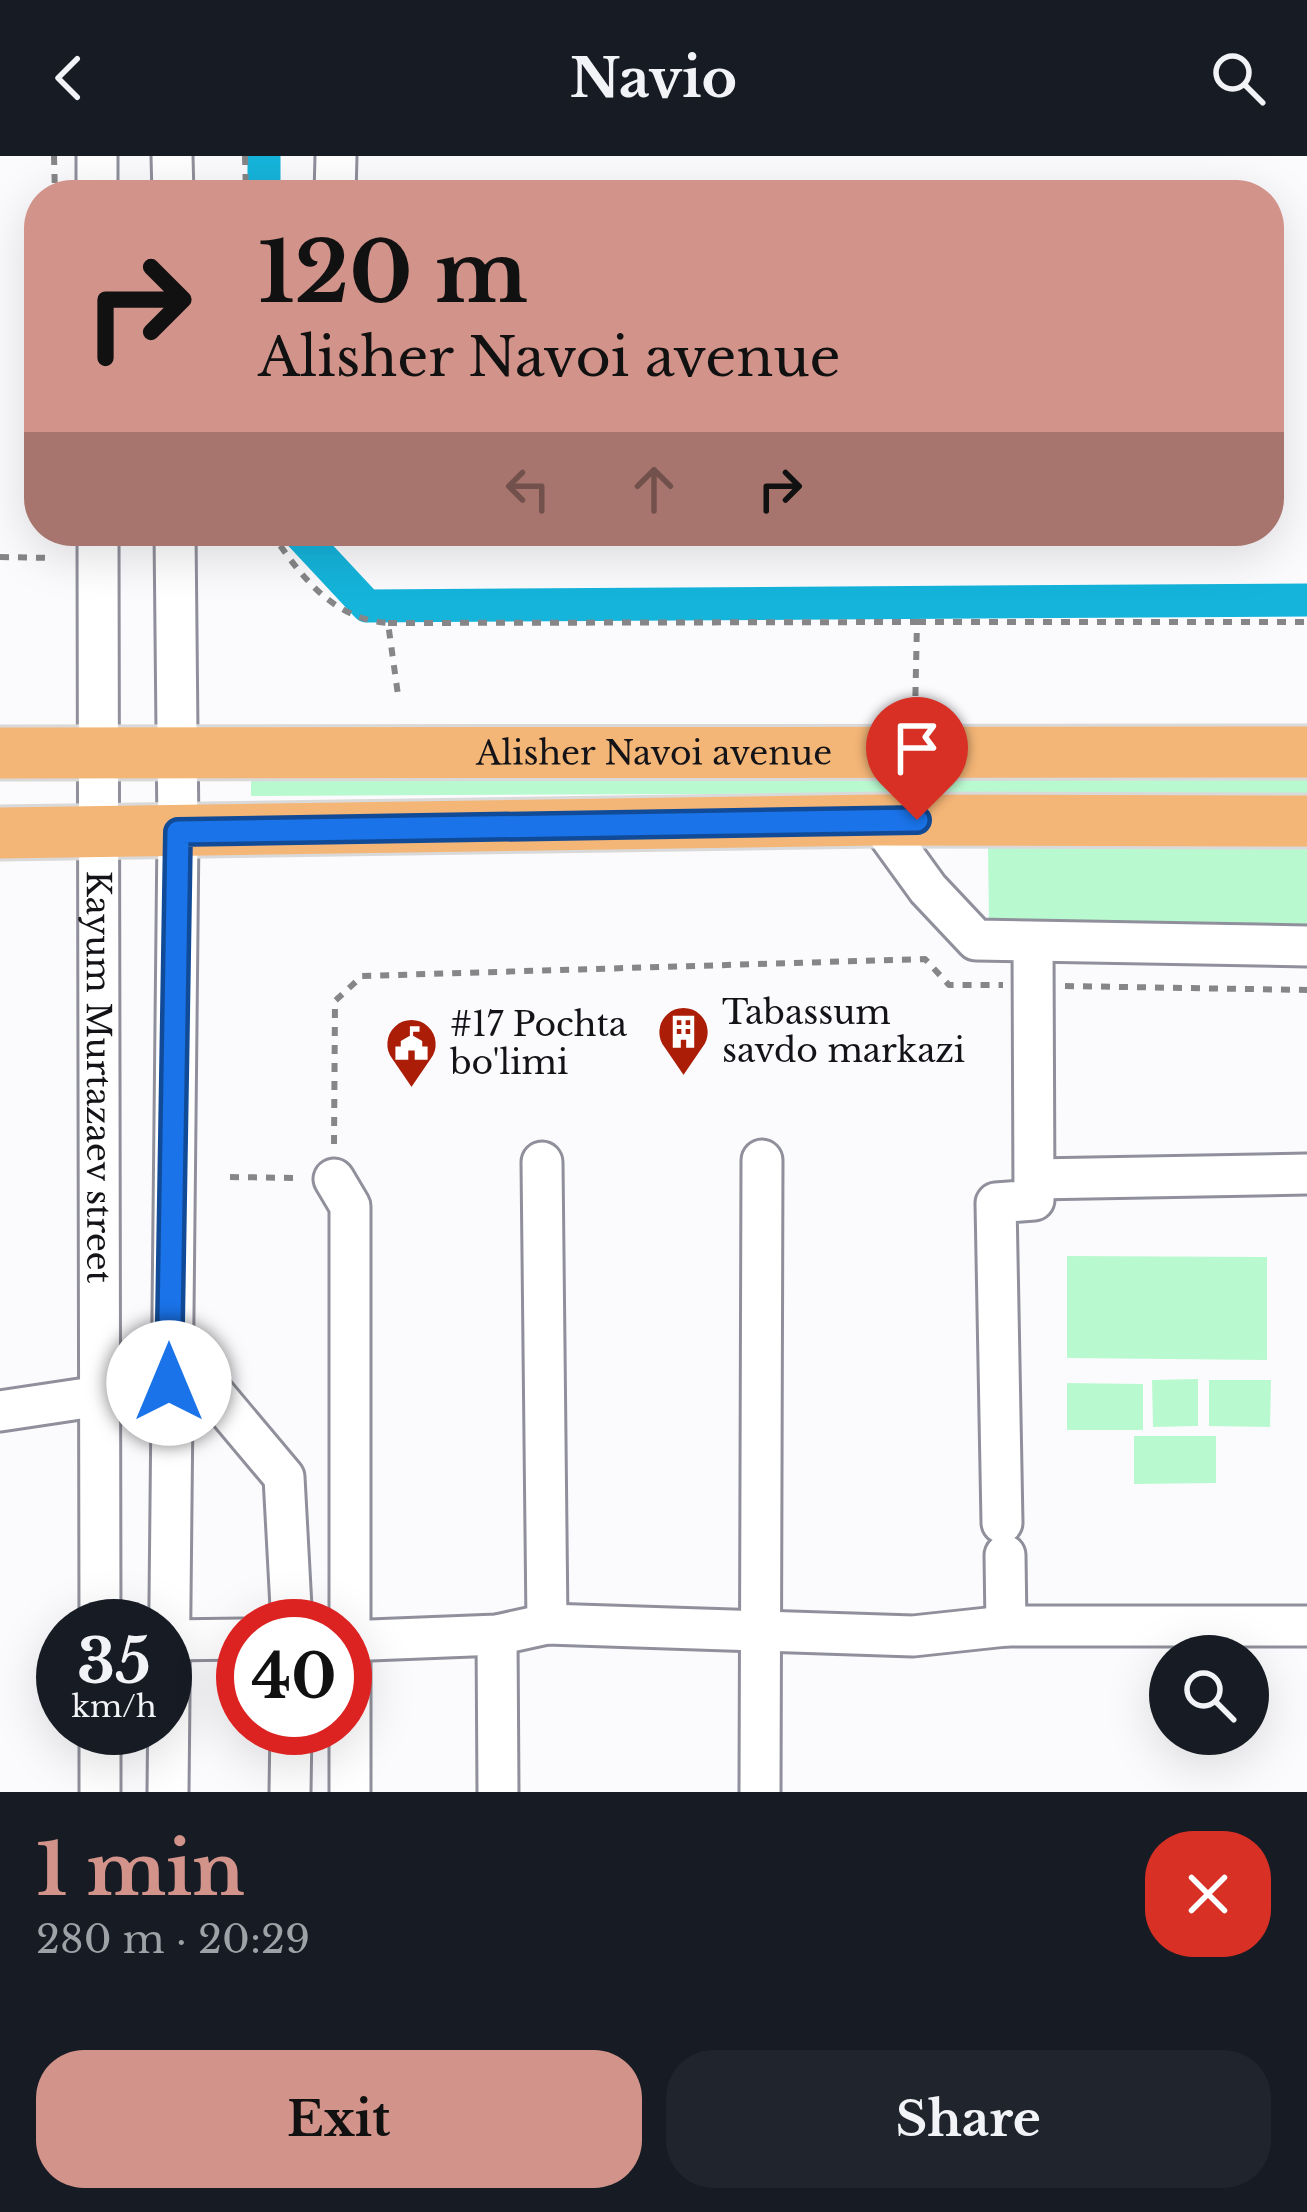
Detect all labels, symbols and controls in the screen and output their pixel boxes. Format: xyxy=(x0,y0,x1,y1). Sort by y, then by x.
icon: back xyxy=(36,45,102,111)
text: Navio xyxy=(570,45,737,112)
icon: search xyxy=(1205,45,1271,111)
text: 120 m xyxy=(258,221,528,325)
icon: right xyxy=(60,228,216,384)
text: Alisher Navoi avenue xyxy=(258,324,841,391)
icon: left xyxy=(495,456,561,522)
icon: ahead xyxy=(621,456,687,522)
icon: right xyxy=(747,456,813,522)
pin xyxy=(866,697,968,820)
icon: arrive xyxy=(884,715,950,781)
street label: Alisher Navoi avenue xyxy=(475,732,832,774)
street label: Kayum Murtazaev street xyxy=(78,871,119,1284)
place label: Tabassum savdo markazi xyxy=(722,992,965,1071)
building icon: Tabassum savdo markazi xyxy=(655,1003,711,1077)
place label: #17 Pochta bo'limi xyxy=(449,1004,628,1083)
public building icon: #17 Pochta bo'limi xyxy=(383,1015,439,1089)
position arrow xyxy=(106,1320,232,1446)
speed limit sign: 40 xyxy=(216,1599,372,1755)
text: 35 xyxy=(77,1625,151,1699)
map controls xyxy=(1149,1635,1269,1755)
button: search xyxy=(1149,1635,1269,1755)
text: km/h xyxy=(71,1688,157,1725)
text: 1 min xyxy=(36,1825,245,1914)
button: close xyxy=(1145,1831,1271,1957)
text: 280 m · 20:29 xyxy=(36,1915,310,1964)
button: Exit xyxy=(36,2050,642,2188)
button: Share xyxy=(666,2050,1271,2188)

